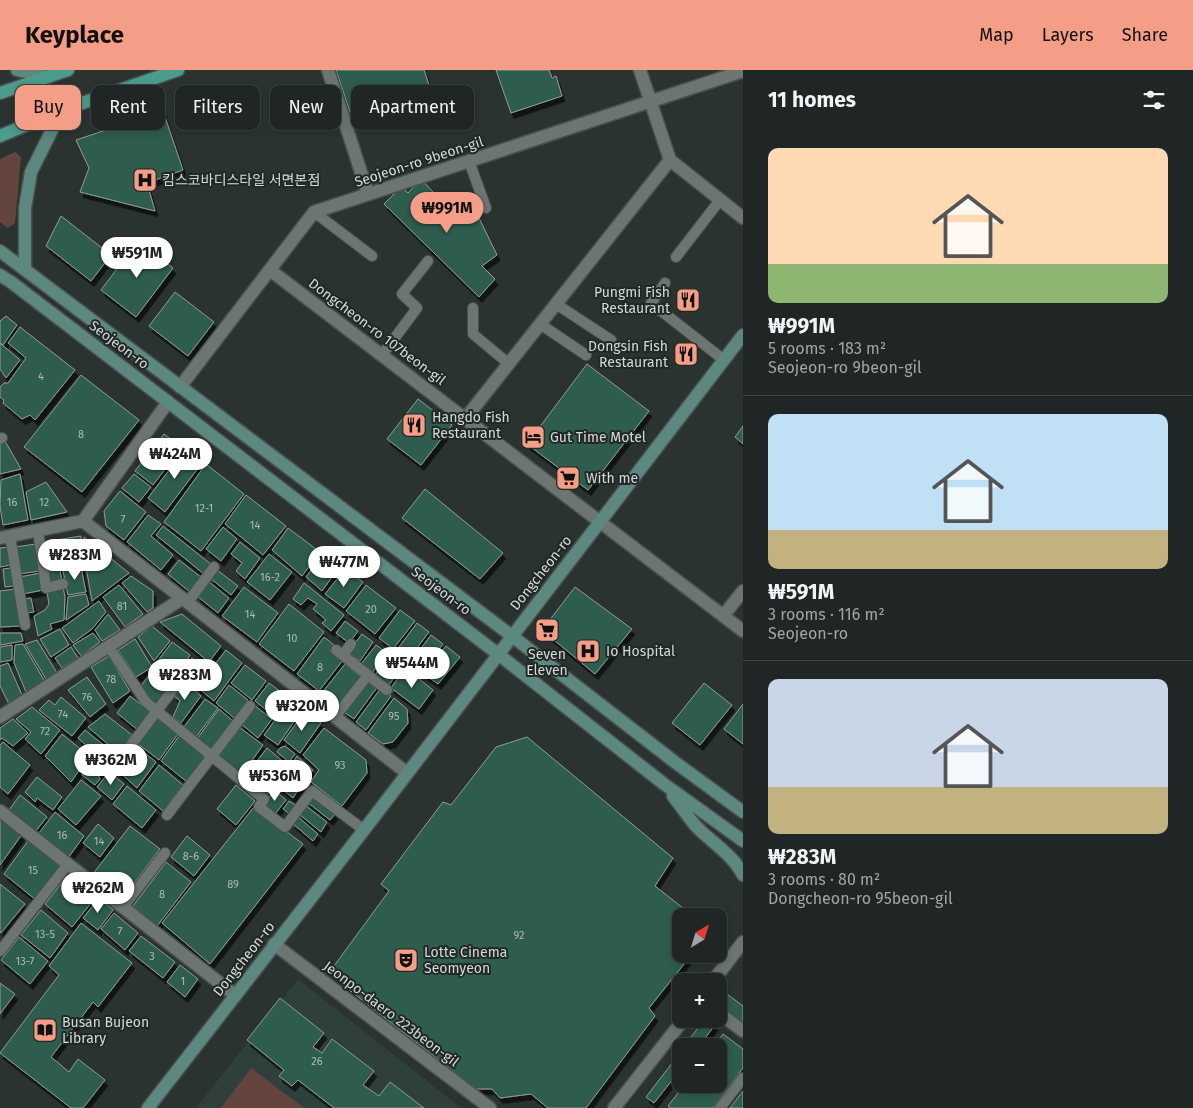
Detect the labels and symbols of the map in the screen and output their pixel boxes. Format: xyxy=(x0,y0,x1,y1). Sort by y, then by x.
street label: Seojeon-ro 9beon-gil xyxy=(352,133,486,191)
hospital icon: 킴스코바디스타일 서면본점 xyxy=(132,167,158,193)
place label: 킴스코바디스타일 서면본점 xyxy=(162,172,320,189)
pin: ₩991M xyxy=(412,191,482,234)
pin: ₩591M xyxy=(102,236,172,279)
street label: Dongcheon-ro 107beon-gil xyxy=(305,275,449,389)
place label: Pungmi Fish Restaurant xyxy=(594,284,671,317)
restaurant icon: Pungmi Fish Restaurant xyxy=(675,287,701,313)
street label: Seojeon-ro xyxy=(86,317,152,373)
place label: Dongsin Fish Restaurant xyxy=(588,338,669,371)
restaurant icon: Dongsin Fish Restaurant xyxy=(673,341,699,367)
house number: 4 xyxy=(38,370,44,383)
place label: Hangdo Fish Restaurant xyxy=(432,409,510,442)
restaurant icon: Hangdo Fish Restaurant xyxy=(401,412,427,438)
hotel icon: Gut Time Motel xyxy=(520,424,546,450)
house number: 8 xyxy=(78,428,84,441)
place label: Gut Time Motel xyxy=(550,429,646,446)
pin: ₩424M xyxy=(140,438,210,480)
supermarket icon: With me xyxy=(555,465,581,491)
place label: With me xyxy=(586,470,638,487)
house number: 16 xyxy=(7,496,17,509)
house number: 12 xyxy=(39,496,49,509)
house number: 12-1 xyxy=(195,502,213,515)
house number: 7 xyxy=(121,513,126,526)
house number: 14 xyxy=(250,519,260,532)
street label: Dongcheon-ro xyxy=(507,532,575,614)
pin: ₩283M xyxy=(40,538,110,581)
pin: ₩477M xyxy=(309,546,379,588)
street label: Seojeon-ro xyxy=(408,563,474,619)
house number: 16-2 xyxy=(260,571,280,584)
house number: 81 xyxy=(117,600,127,613)
house number: 20 xyxy=(365,603,377,616)
house number: 14 xyxy=(245,608,255,621)
supermarket icon: Seven Eleven xyxy=(534,617,560,643)
house number: 10 xyxy=(287,632,297,645)
hospital icon: Io Hospital xyxy=(575,638,601,664)
place label: Io Hospital xyxy=(606,643,675,660)
pin: ₩544M xyxy=(377,646,447,689)
place label: Seven Eleven xyxy=(526,646,568,679)
pin: ₩283M xyxy=(150,658,220,701)
house number: 8 xyxy=(317,661,323,674)
house number: 78 xyxy=(106,673,116,686)
pin: ₩320M xyxy=(267,690,337,732)
house number: 76 xyxy=(82,691,92,704)
house number: 74 xyxy=(58,708,68,721)
house number: 95 xyxy=(388,710,400,723)
house number: 72 xyxy=(40,725,50,738)
pin: ₩362M xyxy=(76,744,146,786)
house number: 93 xyxy=(334,759,346,772)
pin: ₩536M xyxy=(240,760,310,802)
house number: 16 xyxy=(57,829,67,842)
house number: 14 xyxy=(94,835,104,848)
house number: 8-6 xyxy=(183,850,199,863)
house number: 15 xyxy=(28,864,39,877)
pin: ₩262M xyxy=(63,872,133,914)
house number: 89 xyxy=(227,878,239,891)
house number: 8 xyxy=(159,888,165,901)
north arrow xyxy=(672,908,728,962)
street label: Dongcheon-ro xyxy=(210,918,278,1000)
house number: 7 xyxy=(118,925,123,938)
house number: 13-5 xyxy=(35,928,56,941)
house number: 92 xyxy=(514,929,524,942)
place label: Lotte Cinema Seomyeon xyxy=(424,944,507,977)
theatre icon: Lotte Cinema Seomyeon xyxy=(393,947,419,973)
house number: 3 xyxy=(149,950,155,963)
house number: 13-7 xyxy=(16,955,35,968)
street label: Jeonpo-daero 223beon-gil xyxy=(320,958,462,1070)
house number: 1 xyxy=(181,975,185,988)
place label: Busan Bujeon Library xyxy=(62,1014,149,1047)
library icon: Busan Bujeon Library xyxy=(32,1017,58,1043)
house number: 26 xyxy=(311,1055,323,1068)

